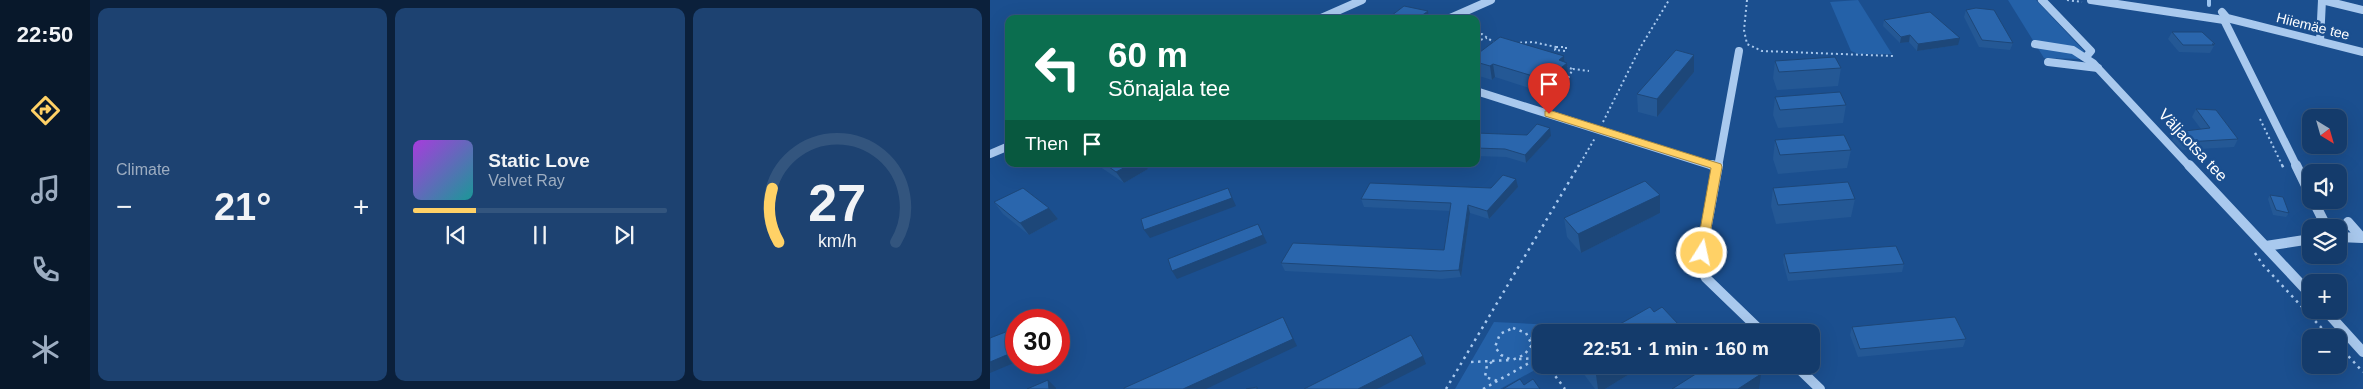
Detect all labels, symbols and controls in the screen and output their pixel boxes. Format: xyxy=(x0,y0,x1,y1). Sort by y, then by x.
street label: Hiiemäe tee xyxy=(2275,9,2351,43)
text: 22:50 xyxy=(17,22,73,47)
icon: left xyxy=(1025,35,1090,100)
text: 60 m xyxy=(1108,35,1188,74)
pin xyxy=(1528,63,1570,114)
icon: arrive xyxy=(1535,70,1563,98)
text: Sõnajala tee xyxy=(1108,76,1230,101)
icon: directions xyxy=(28,93,63,128)
street label: Väljaotsa tee xyxy=(2155,105,2231,185)
north arrow xyxy=(2302,109,2348,154)
map controls xyxy=(2302,109,2347,374)
icon: arrive xyxy=(1078,130,1106,158)
text: Then xyxy=(1025,133,1068,154)
text: Static Love xyxy=(488,150,590,171)
text: Climate xyxy=(116,161,170,178)
button: sound xyxy=(2302,164,2347,209)
icon: music xyxy=(28,172,63,207)
text: Velvet Ray xyxy=(488,172,565,189)
text: 27 xyxy=(808,174,866,232)
text: 21° xyxy=(214,186,271,228)
text: − xyxy=(116,191,132,222)
text: + xyxy=(353,191,369,222)
button: layers xyxy=(2302,219,2347,264)
icon: previous xyxy=(442,221,470,249)
icon: pause xyxy=(526,221,554,249)
icon: next xyxy=(610,221,638,249)
position arrow xyxy=(1675,226,1727,278)
text: km/h xyxy=(818,231,857,251)
icon: phone xyxy=(28,252,63,287)
button: + xyxy=(2302,274,2347,319)
speed limit sign: 30 xyxy=(1005,309,1070,374)
button: − xyxy=(2302,329,2347,374)
icon: climate xyxy=(28,332,63,367)
text: 22:51 · 1 min · 160 m xyxy=(1583,338,1769,359)

